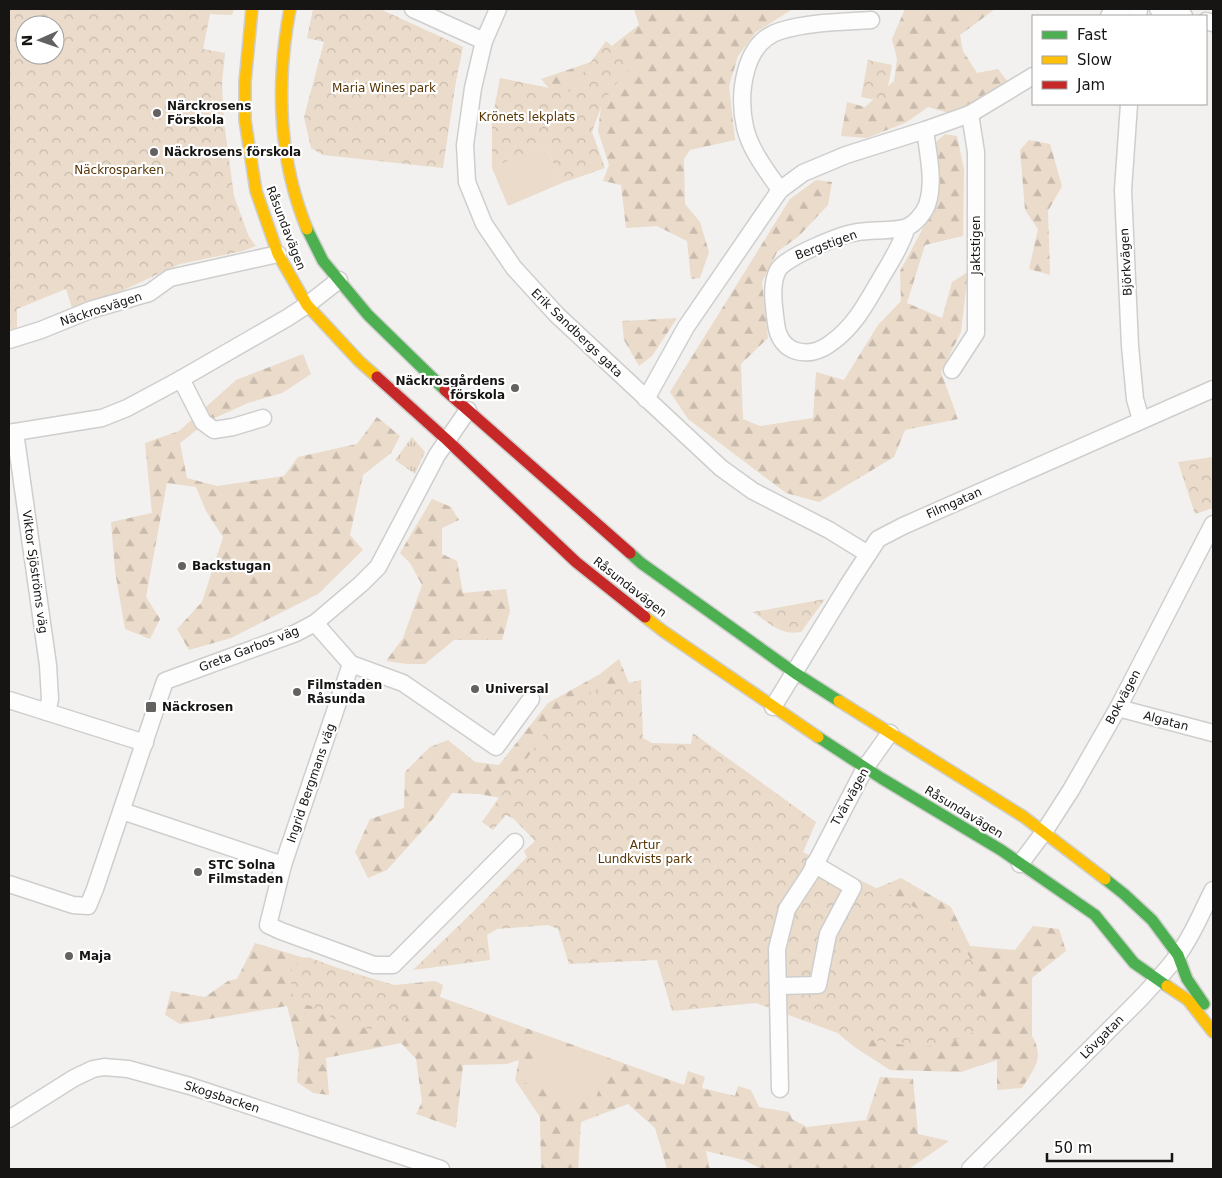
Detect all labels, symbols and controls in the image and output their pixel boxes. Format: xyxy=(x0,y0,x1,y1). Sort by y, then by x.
north arrow xyxy=(15,15,65,65)
legend xyxy=(1032,15,1207,105)
text: Fast xyxy=(1077,26,1107,44)
text: N xyxy=(19,34,35,47)
text: Slow xyxy=(1077,51,1112,69)
text: Jam xyxy=(1076,76,1105,94)
park label: Maria Wines park xyxy=(332,81,436,95)
place label: Närckrosens Förskola xyxy=(167,99,251,127)
marker: Närckrosens Förskola xyxy=(151,107,163,119)
park label: Krönets lekplats xyxy=(479,110,575,124)
place label: Näckrosens förskola xyxy=(164,145,301,159)
marker: Näckrosens förskola xyxy=(148,146,160,158)
park label: Näckrosparken xyxy=(74,163,164,177)
street label: Råsundavägen xyxy=(264,184,308,272)
street label: Jaktstigen xyxy=(969,215,983,276)
street label: Bergstigen xyxy=(793,227,859,263)
street label: Björkvägen xyxy=(1117,228,1135,296)
street label: Erik Sandbergs gata xyxy=(529,286,625,380)
street label: Näckrosvägen xyxy=(58,289,144,329)
place label: Näckrosgårdens förskola xyxy=(395,374,505,402)
marker: Näckrosgårdens förskola xyxy=(509,382,521,394)
street label: Filmgatan xyxy=(924,485,984,521)
street label: Viktor Sjöströms väg xyxy=(19,510,51,634)
street label: Råsundavägen xyxy=(591,554,669,620)
place label: Backstugan xyxy=(192,559,271,573)
marker: Backstugan xyxy=(176,560,188,572)
street label: Greta Garbos väg xyxy=(197,623,301,675)
street label: Bokvägen xyxy=(1103,667,1143,727)
place label: Filmstaden Råsunda xyxy=(307,678,382,706)
place label: Universal xyxy=(485,682,549,696)
marker: Universal xyxy=(469,683,481,695)
marker: Filmstaden Råsunda xyxy=(291,686,303,698)
marker: Näckrosen xyxy=(144,700,158,714)
place label: Näckrosen xyxy=(162,700,233,714)
street label: Algatan xyxy=(1142,708,1190,734)
street label: Ingrid Bergmans väg xyxy=(284,722,338,844)
street label: Tvärvägen xyxy=(828,766,872,829)
street label: Råsundavägen xyxy=(922,783,1006,841)
park label: Artur Lundkvists park xyxy=(598,838,692,866)
place label: STC Solna Filmstaden xyxy=(208,858,283,886)
marker: STC Solna Filmstaden xyxy=(192,866,204,878)
place label: Maja xyxy=(79,949,111,963)
marker: Maja xyxy=(63,950,75,962)
street label: Lövgatan xyxy=(1077,1012,1127,1062)
street label: Skogsbacken xyxy=(183,1078,261,1116)
scale bar xyxy=(1047,1130,1172,1162)
text: 50 m xyxy=(1054,1139,1092,1157)

